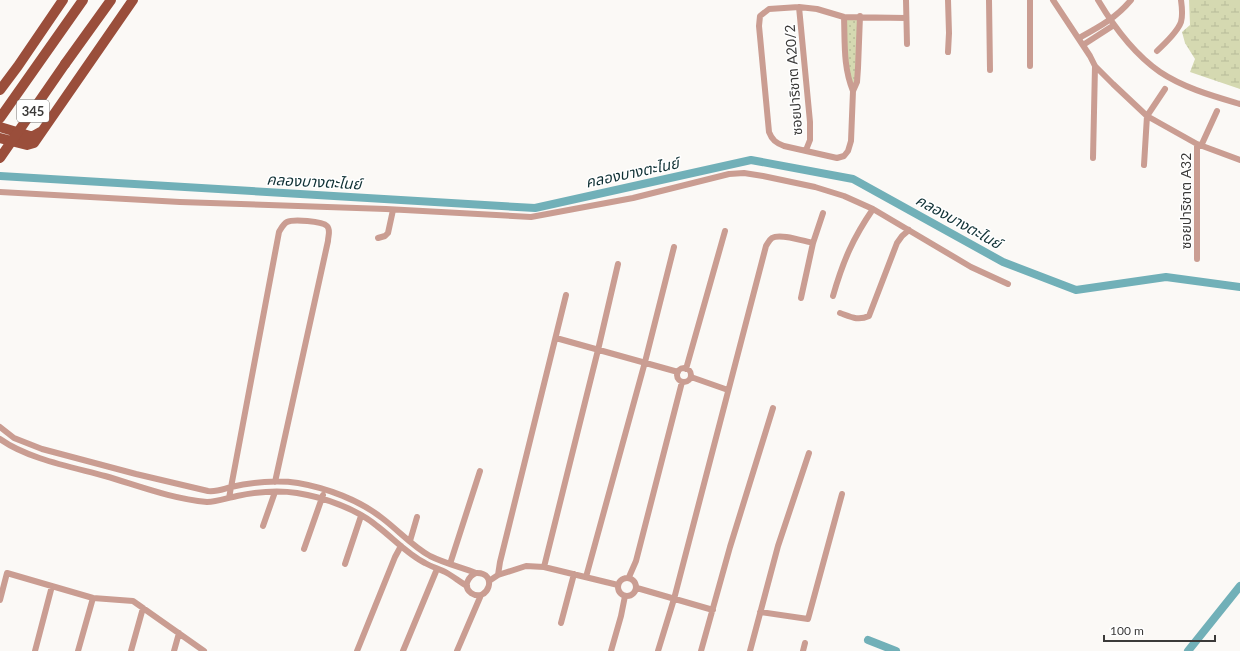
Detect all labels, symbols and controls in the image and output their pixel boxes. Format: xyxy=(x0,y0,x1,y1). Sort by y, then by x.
street label: ซอยปาริชาต A20/2 xyxy=(781,24,805,136)
road number: 345 xyxy=(17,100,49,122)
water label: คลองบางตะไนย์ xyxy=(584,153,683,191)
street label: ซอยปาริชาต A32 xyxy=(1177,153,1194,249)
water label: คลองบางตะไนย์ xyxy=(266,170,365,193)
water label: คลองบางตะไนย์ xyxy=(913,190,1008,253)
scale bar xyxy=(1104,617,1215,643)
text: 100 m xyxy=(1110,623,1144,638)

